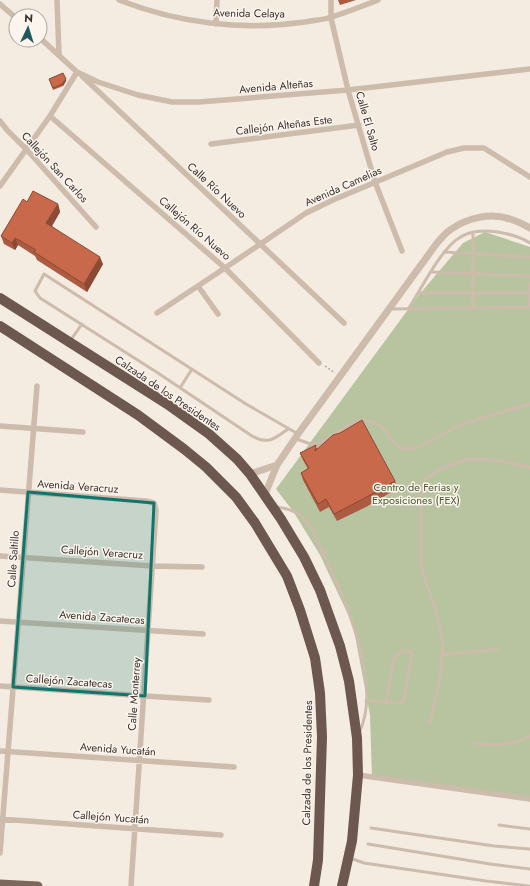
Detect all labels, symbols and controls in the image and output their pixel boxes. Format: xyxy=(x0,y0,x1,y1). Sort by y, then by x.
street label: Avenida Celaya xyxy=(213,4,285,22)
north arrow xyxy=(8,8,48,48)
text: N xyxy=(24,10,34,26)
street label: Avenida Alteñas xyxy=(238,75,314,97)
street label: Calle El Salto xyxy=(352,89,384,153)
street label: Callejón Alteñas Este xyxy=(235,111,333,139)
street label: Callejón San Carlos xyxy=(18,128,92,206)
street label: Calle Río Nuevo xyxy=(184,158,250,222)
street label: Avenida Camelias xyxy=(302,162,385,210)
street label: Callejón Río Nuevo xyxy=(156,192,234,264)
street label: Calzada de los Presidentes xyxy=(112,351,225,435)
street label: Avenida Veracruz xyxy=(37,475,119,497)
park label: Centro de Ferias y Exposiciones (FEX) xyxy=(372,479,460,508)
street label: Calle Saltillo xyxy=(3,530,23,588)
street label: Callejón Veracruz xyxy=(60,541,144,563)
street label: Avenida Zacatecas xyxy=(59,606,146,628)
street label: Calle Monterrey xyxy=(123,657,145,731)
street label: Callejón Zacatecas xyxy=(25,670,113,692)
street label: Calzada de los Presidentes xyxy=(298,700,316,826)
street label: Avenida Yucatán xyxy=(80,738,156,760)
street label: Callejón Yucatán xyxy=(72,806,150,828)

